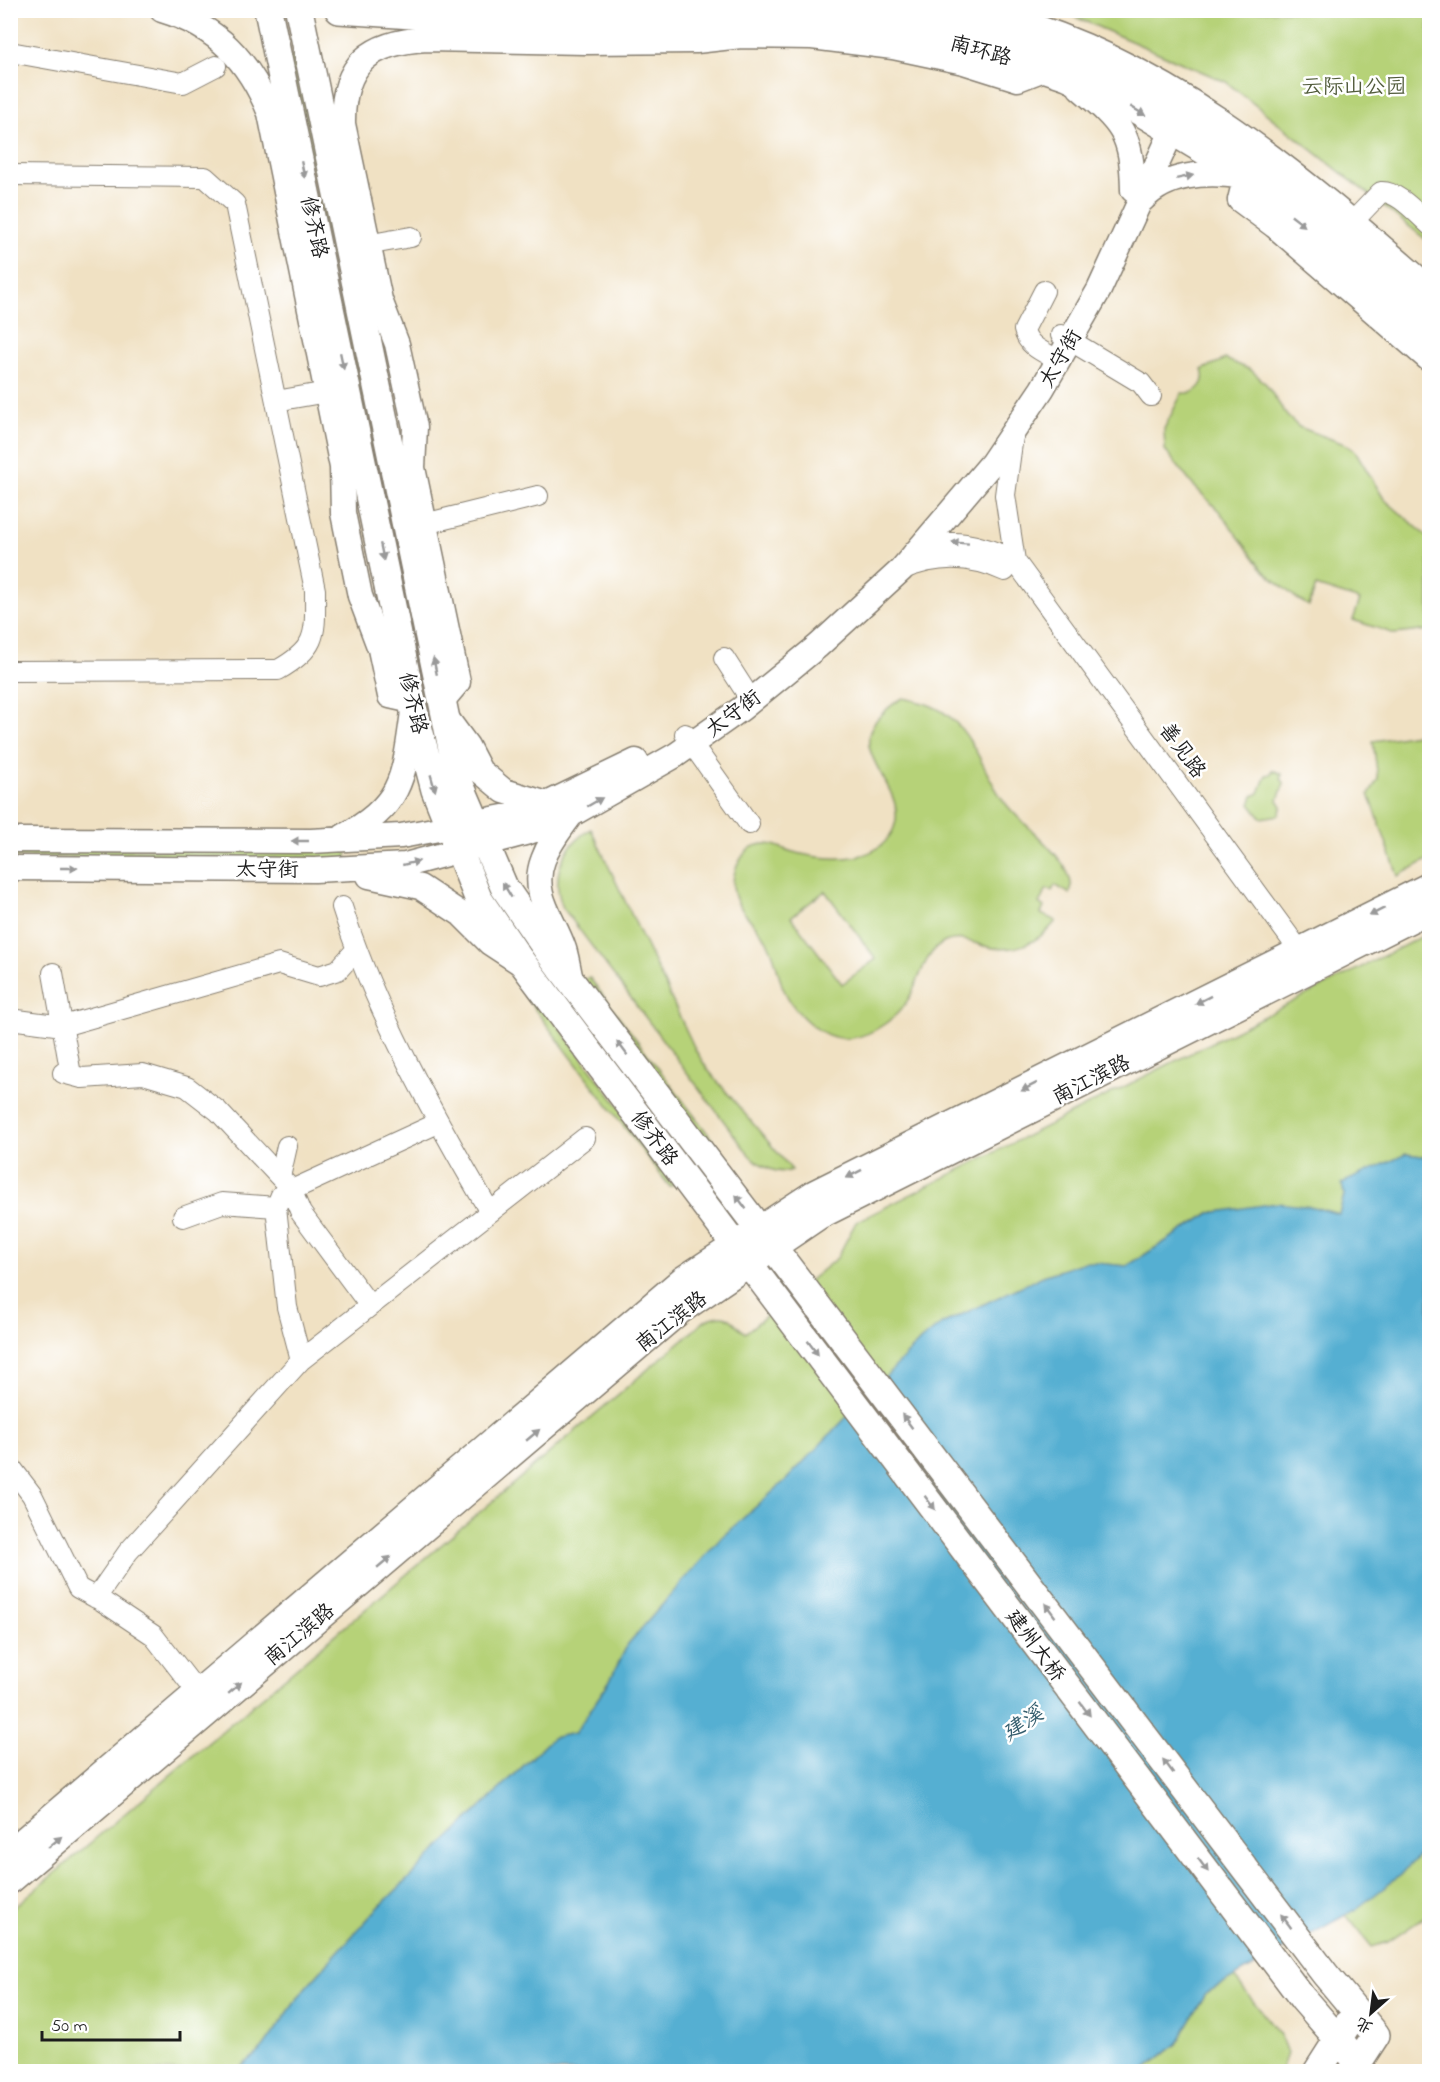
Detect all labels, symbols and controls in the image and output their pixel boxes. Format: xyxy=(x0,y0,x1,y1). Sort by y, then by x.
street label: 南环路 xyxy=(946,29,1015,75)
park label: 云际山公园 xyxy=(1302,73,1407,103)
one-way arrow xyxy=(1130,105,1146,116)
one-way arrow xyxy=(299,161,308,180)
one-way arrow xyxy=(1176,172,1194,182)
street label: 修齐路 xyxy=(292,193,334,261)
one-way arrow xyxy=(1290,215,1306,228)
street label: 太守街 xyxy=(1033,324,1090,394)
one-way arrow xyxy=(338,352,347,371)
one-way arrow xyxy=(950,538,969,548)
one-way arrow xyxy=(377,543,387,562)
one-way arrow xyxy=(430,656,439,675)
street label: 修齐路 xyxy=(390,669,434,738)
street label: 太守街 xyxy=(700,684,768,746)
street label: 善见路 xyxy=(1151,717,1212,785)
one-way arrow xyxy=(429,774,439,793)
one-way arrow xyxy=(586,797,603,807)
one-way arrow xyxy=(290,836,309,846)
street label: 太守街 xyxy=(236,856,299,886)
one-way arrow xyxy=(401,858,420,867)
one-way arrow xyxy=(59,863,78,873)
one-way arrow xyxy=(502,881,512,898)
one-way arrow xyxy=(1369,907,1386,917)
one-way arrow xyxy=(1194,994,1212,1004)
one-way arrow xyxy=(616,1040,628,1056)
street label: 南江滨路 xyxy=(1048,1048,1136,1113)
one-way arrow xyxy=(1020,1082,1037,1091)
street label: 修齐路 xyxy=(622,1105,684,1173)
one-way arrow xyxy=(845,1169,862,1179)
one-way arrow xyxy=(735,1195,747,1210)
street label: 南江滨路 xyxy=(630,1285,715,1360)
one-way arrow xyxy=(806,1340,818,1355)
one-way arrow xyxy=(901,1414,913,1430)
one-way arrow xyxy=(525,1429,541,1442)
one-way arrow xyxy=(924,1495,936,1511)
one-way arrow xyxy=(376,1555,392,1568)
street label: 南江滨路 xyxy=(258,1597,342,1674)
one-way arrow xyxy=(1044,1603,1056,1619)
street label: 建州大桥 xyxy=(997,1604,1072,1689)
one-way arrow xyxy=(227,1682,242,1695)
water label: 建溪 xyxy=(996,1698,1052,1750)
one-way arrow xyxy=(1079,1702,1091,1717)
one-way arrow xyxy=(1162,1758,1174,1774)
one-way arrow xyxy=(47,1836,63,1849)
one-way arrow xyxy=(1196,1858,1208,1873)
one-way arrow xyxy=(1280,1914,1292,1929)
north arrow xyxy=(1341,1983,1401,2043)
scale bar xyxy=(42,2004,180,2042)
text: 北 xyxy=(1352,2010,1378,2039)
text: 50 m xyxy=(51,2014,88,2040)

